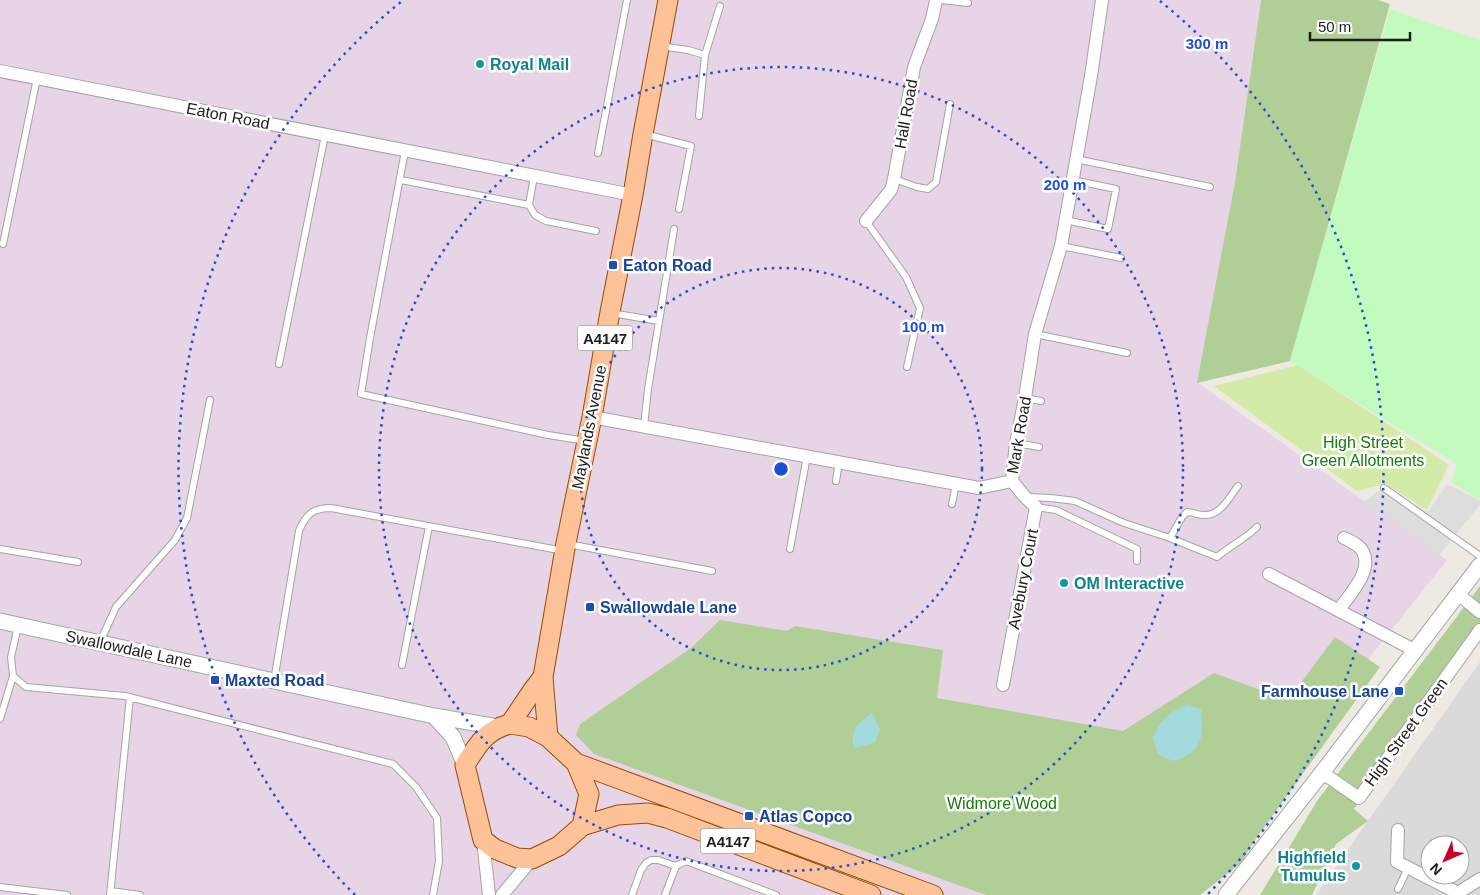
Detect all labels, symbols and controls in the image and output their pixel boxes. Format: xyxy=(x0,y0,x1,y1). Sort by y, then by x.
scale bar xyxy=(1310,10,1410,42)
text: 50 m xyxy=(1318,18,1351,35)
text: 300 m xyxy=(1186,35,1228,52)
place label: Royal Mail xyxy=(490,56,569,73)
marker: Royal Mail xyxy=(474,58,486,70)
street label: Hall Road xyxy=(892,78,920,150)
street label: Eaton Road xyxy=(185,100,271,132)
text: 200 m xyxy=(1044,176,1086,193)
place label: Eaton Road xyxy=(623,257,712,274)
marker: Eaton Road xyxy=(607,259,619,271)
text: 100 m xyxy=(902,318,944,335)
road number: A4147 xyxy=(578,326,632,350)
street label: Maylands Avenue xyxy=(569,363,609,490)
street label: Mark Road xyxy=(1004,395,1034,475)
park label: High Street Green Allotments xyxy=(1302,434,1424,469)
centre of rings xyxy=(772,460,790,478)
street label: Avebury Court xyxy=(1005,527,1041,631)
place label: OM Interactive xyxy=(1074,575,1184,592)
marker: OM Interactive xyxy=(1058,577,1070,589)
place label: Swallowdale Lane xyxy=(600,599,737,616)
marker: Swallowdale Lane xyxy=(584,601,596,613)
street label: Swallowdale Lane xyxy=(64,627,194,671)
place label: Maxted Road xyxy=(225,672,325,689)
marker: Maxted Road xyxy=(209,674,221,686)
street label: High Street Green xyxy=(1361,675,1451,789)
place label: Farmhouse Lane xyxy=(1261,683,1389,700)
marker: Farmhouse Lane xyxy=(1393,685,1405,697)
park label: Widmore Wood xyxy=(947,795,1057,812)
place label: Atlas Copco xyxy=(759,808,853,825)
marker: Atlas Copco xyxy=(743,810,755,822)
road number: A4147 xyxy=(700,828,756,854)
north arrow xyxy=(1420,835,1470,885)
place label: Highfield Tumulus xyxy=(1278,849,1346,884)
marker: Highfield Tumulus xyxy=(1350,860,1362,872)
text: N xyxy=(1427,860,1445,878)

